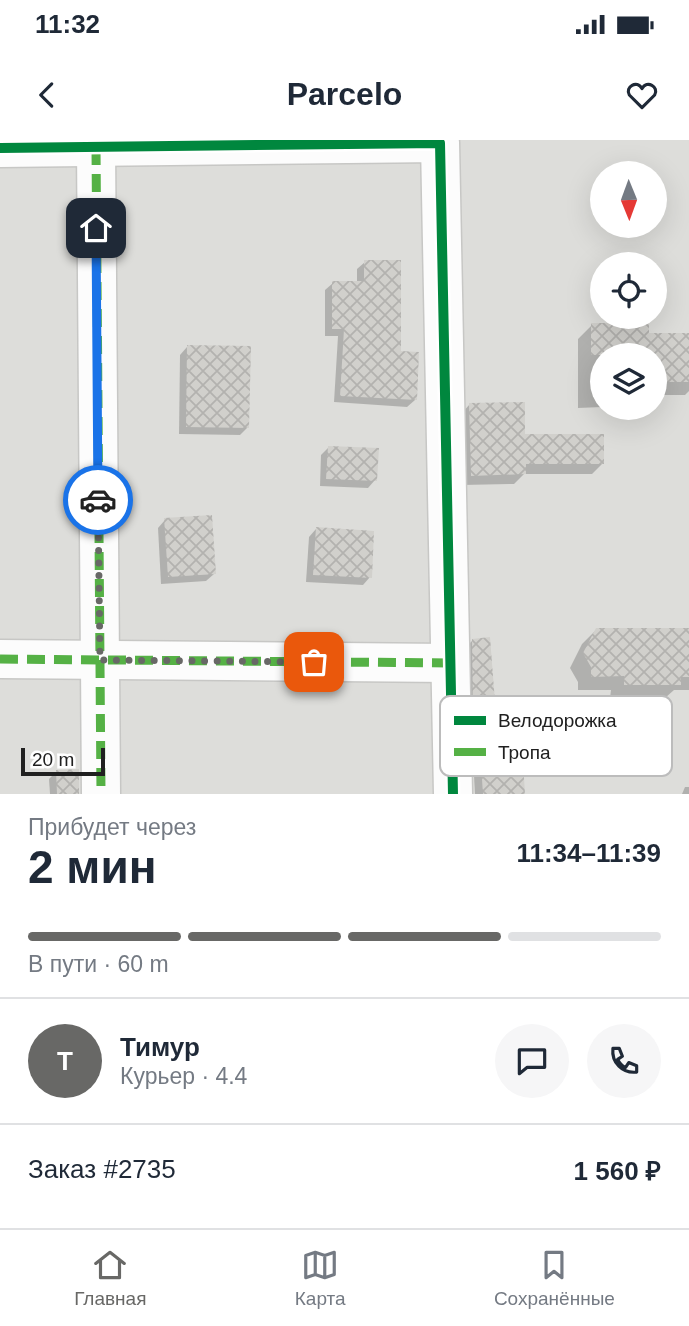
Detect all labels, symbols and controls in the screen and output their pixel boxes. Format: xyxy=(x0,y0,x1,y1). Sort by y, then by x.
text: 11:32 xyxy=(35,9,100,39)
icon: back xyxy=(28,76,66,114)
text: Parcelo xyxy=(287,76,402,112)
icon: heart xyxy=(623,76,661,114)
north arrow xyxy=(590,161,667,238)
map controls xyxy=(590,161,667,420)
pin xyxy=(66,198,126,258)
icon: home xyxy=(77,209,115,247)
button: locate xyxy=(590,252,667,329)
button: layers xyxy=(590,343,667,420)
courier xyxy=(63,465,133,535)
icon: car xyxy=(79,481,117,519)
pin xyxy=(284,632,344,692)
icon: bag xyxy=(295,643,333,681)
legend xyxy=(440,696,672,776)
text: Велодорожка xyxy=(498,710,617,731)
text: Тропа xyxy=(498,742,551,763)
scale bar xyxy=(21,745,105,777)
text: 20 m xyxy=(32,749,74,770)
text: Прибудет через xyxy=(28,814,196,840)
text: 11:34–11:39 xyxy=(516,838,661,868)
text: 2 мин xyxy=(28,841,156,893)
text: В пути · 60 m xyxy=(28,951,169,977)
button: chat xyxy=(495,1024,569,1098)
button: phone xyxy=(587,1024,661,1098)
text: Тимур xyxy=(120,1032,200,1062)
text: Т xyxy=(57,1046,73,1076)
text: Курьер · 4.4 xyxy=(120,1063,247,1089)
text: Заказ #2735 xyxy=(28,1154,176,1184)
text: 1 560 ₽ xyxy=(574,1156,661,1186)
tab: Главная xyxy=(74,1246,146,1310)
tab: Карта xyxy=(295,1246,346,1310)
tab: Сохранённые xyxy=(494,1246,615,1310)

